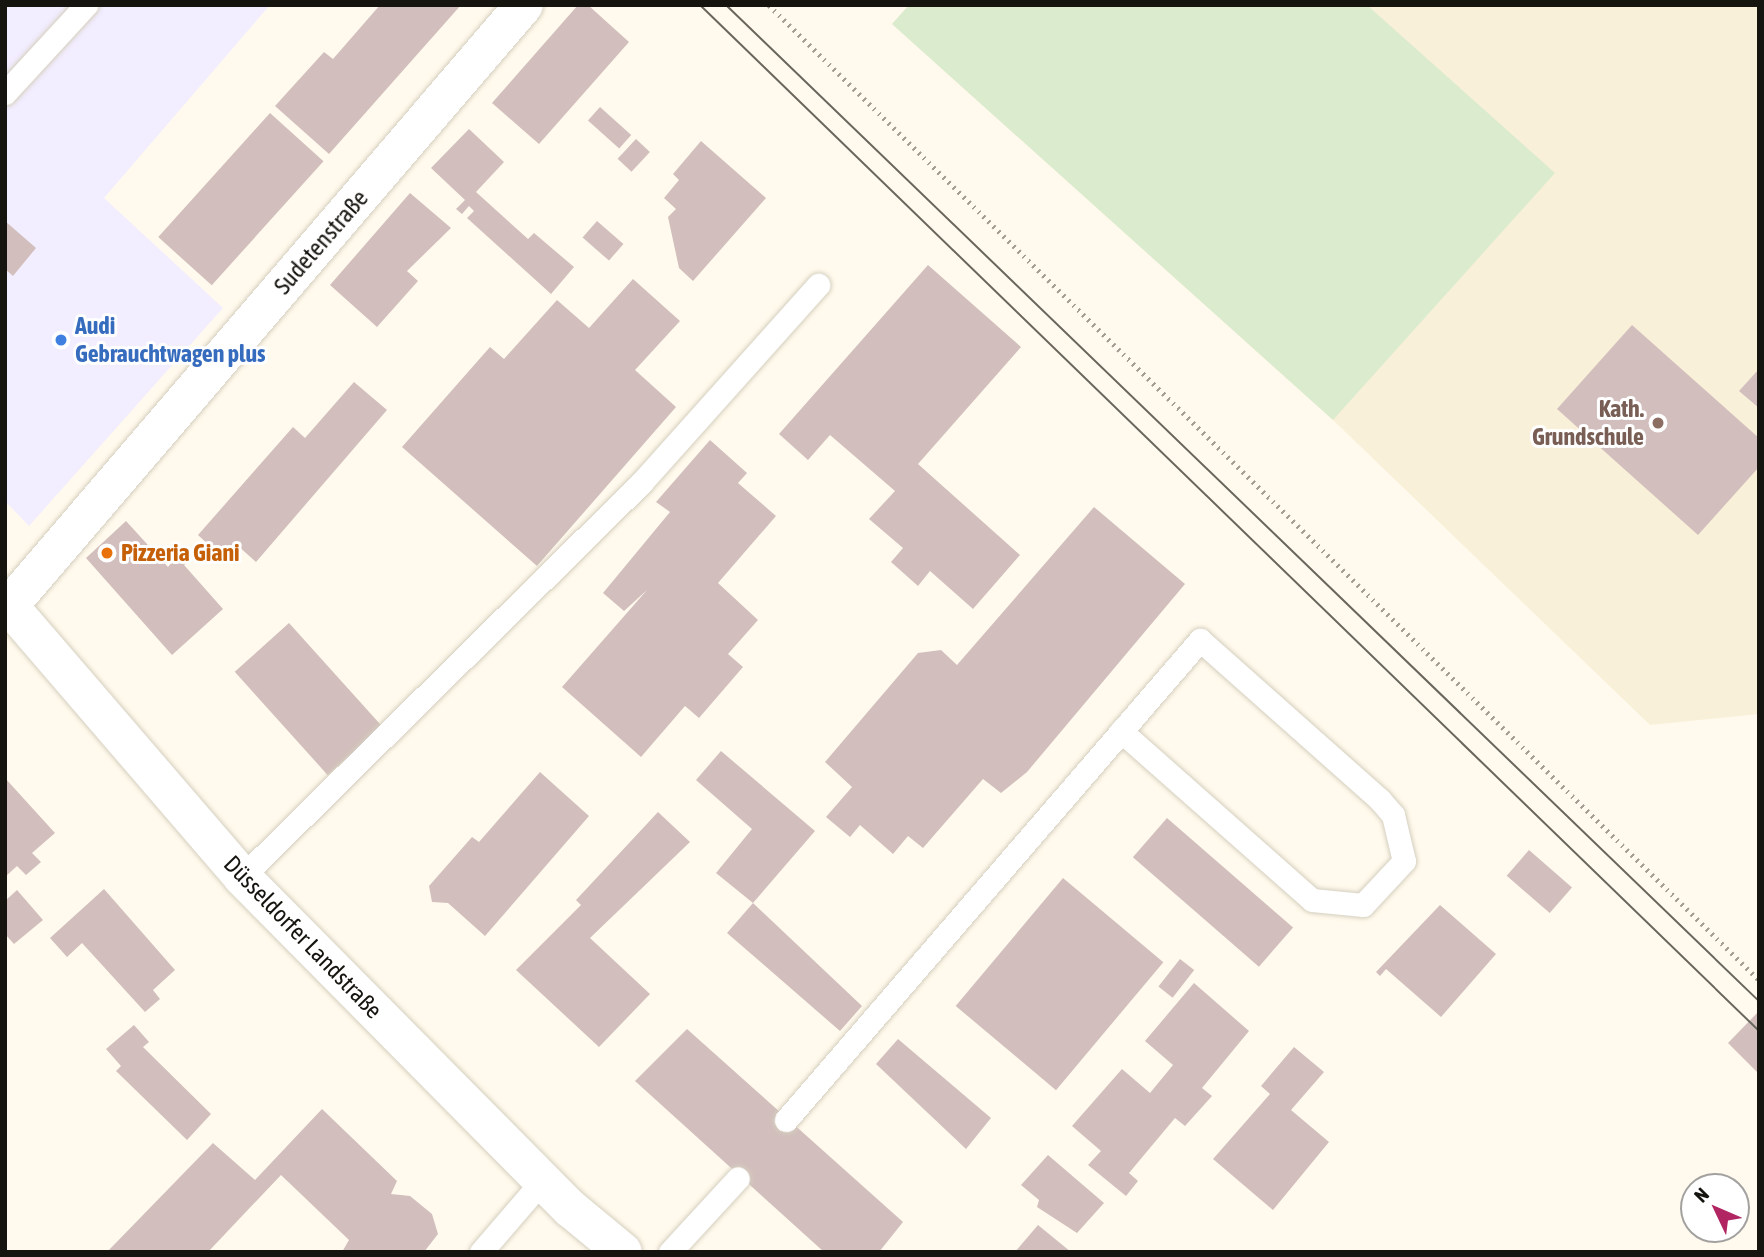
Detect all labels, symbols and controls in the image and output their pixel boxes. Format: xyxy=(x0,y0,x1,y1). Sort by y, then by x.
street label: Sudetenstraße xyxy=(268,184,374,300)
place label: Audi Gebrauchtwagen plus xyxy=(75,312,265,368)
marker: Audi Gebrauchtwagen plus xyxy=(53,332,69,348)
place label: Kath. Grundschule xyxy=(1532,395,1644,451)
marker: Kath. Grundschule xyxy=(1650,415,1666,431)
place label: Pizzeria Giani xyxy=(121,539,240,567)
marker: Pizzeria Giani xyxy=(99,545,115,561)
street label: Düsseldorfer Landstraße xyxy=(218,850,388,1024)
north arrow xyxy=(1680,1173,1750,1243)
text: N xyxy=(1690,1183,1713,1206)

